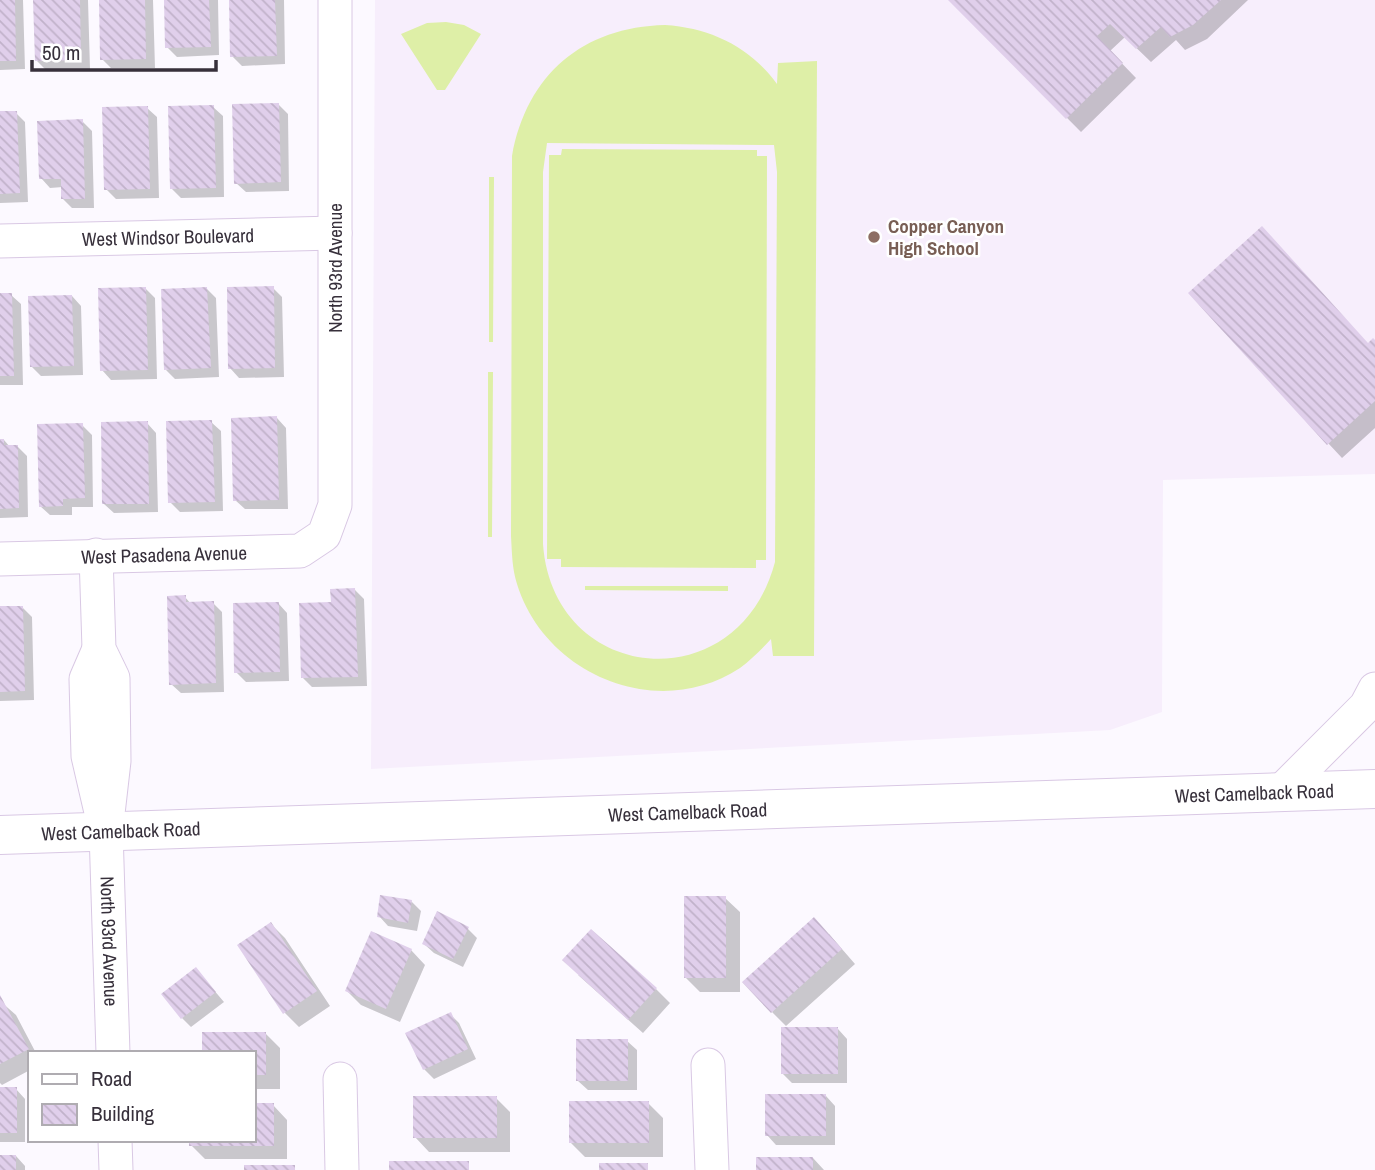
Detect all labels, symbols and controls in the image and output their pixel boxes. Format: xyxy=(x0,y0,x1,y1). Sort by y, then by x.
scale bar xyxy=(32,28,215,72)
text: 50 m xyxy=(42,38,80,67)
street label: North 93rd Avenue xyxy=(322,203,348,333)
place label: Copper Canyon High School xyxy=(888,213,1004,261)
street label: West Windsor Boulevard xyxy=(82,222,254,252)
marker: Copper Canyon High School xyxy=(866,229,882,245)
street label: West Pasadena Avenue xyxy=(81,539,247,570)
street label: West Camelback Road xyxy=(1174,777,1334,809)
street label: West Camelback Road xyxy=(608,796,768,828)
street label: West Camelback Road xyxy=(41,815,201,847)
street label: North 93rd Avenue xyxy=(94,876,125,1007)
legend xyxy=(28,1051,256,1142)
text: Road xyxy=(91,1064,132,1093)
text: Building xyxy=(91,1099,155,1128)

